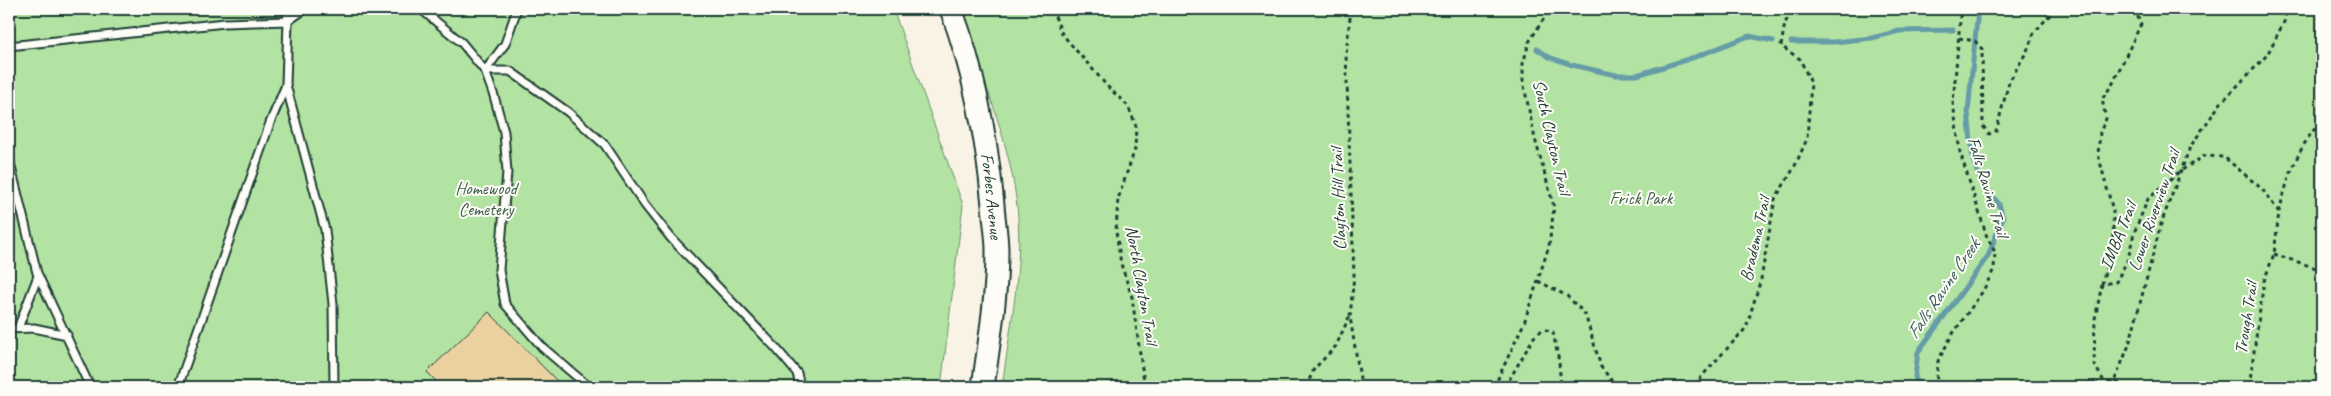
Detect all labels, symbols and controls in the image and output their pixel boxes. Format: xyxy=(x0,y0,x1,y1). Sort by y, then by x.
street label: South Clayton Trail xyxy=(1528,78,1577,199)
street label: Falls Ravine Trail xyxy=(1962,134,2014,242)
street label: Lower Riverview Trail xyxy=(2123,144,2186,274)
street label: Clayton Hill Trail xyxy=(1325,145,1351,251)
street label: Forbes Avenue xyxy=(976,152,1008,241)
park label: Homewood Cemetery xyxy=(455,177,520,220)
park label: Frick Park xyxy=(1610,187,1674,209)
street label: Bradema Trail xyxy=(1735,192,1776,283)
street label: IMBA Trail xyxy=(2094,196,2143,273)
street label: North Clayton Trail xyxy=(1121,224,1164,349)
water label: Falls Ravine Creek xyxy=(1901,232,1987,343)
street label: Trough Trail xyxy=(2229,278,2263,355)

